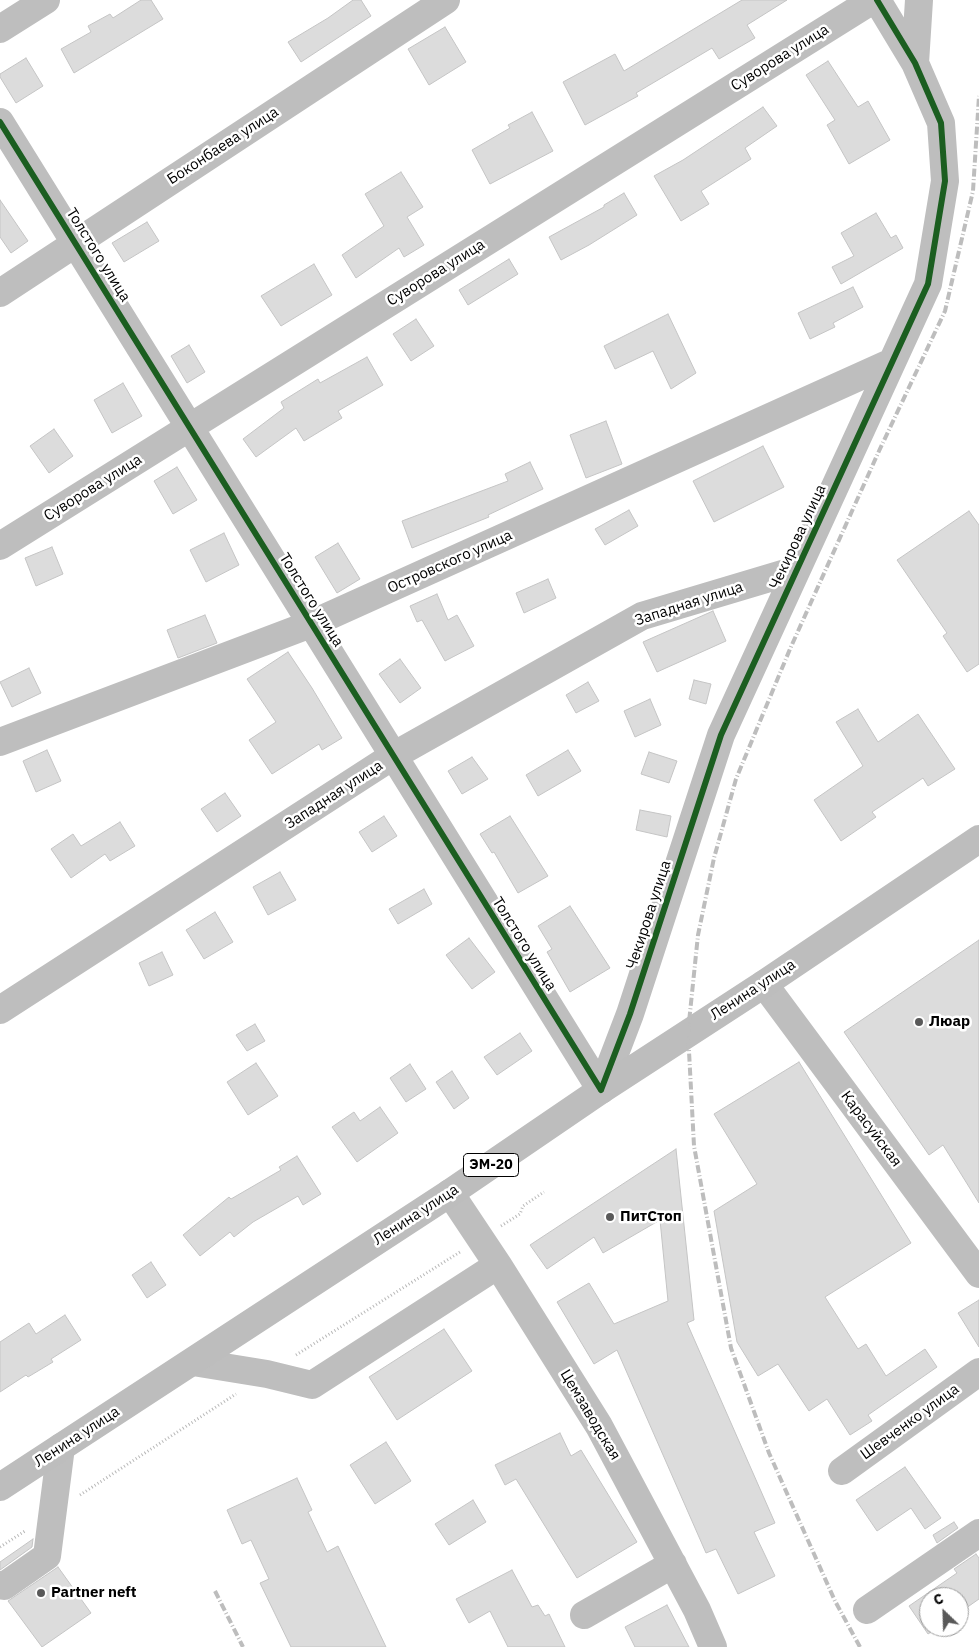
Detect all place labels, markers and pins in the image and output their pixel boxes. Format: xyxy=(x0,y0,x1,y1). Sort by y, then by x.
place label: Люар xyxy=(929,1013,970,1031)
marker: Люар xyxy=(913,1016,925,1028)
place label: ПитСтоп xyxy=(620,1208,682,1226)
marker: ПитСтоп xyxy=(604,1211,616,1223)
place label: Partner neft xyxy=(51,1584,137,1602)
marker: Partner neft xyxy=(35,1587,47,1599)

